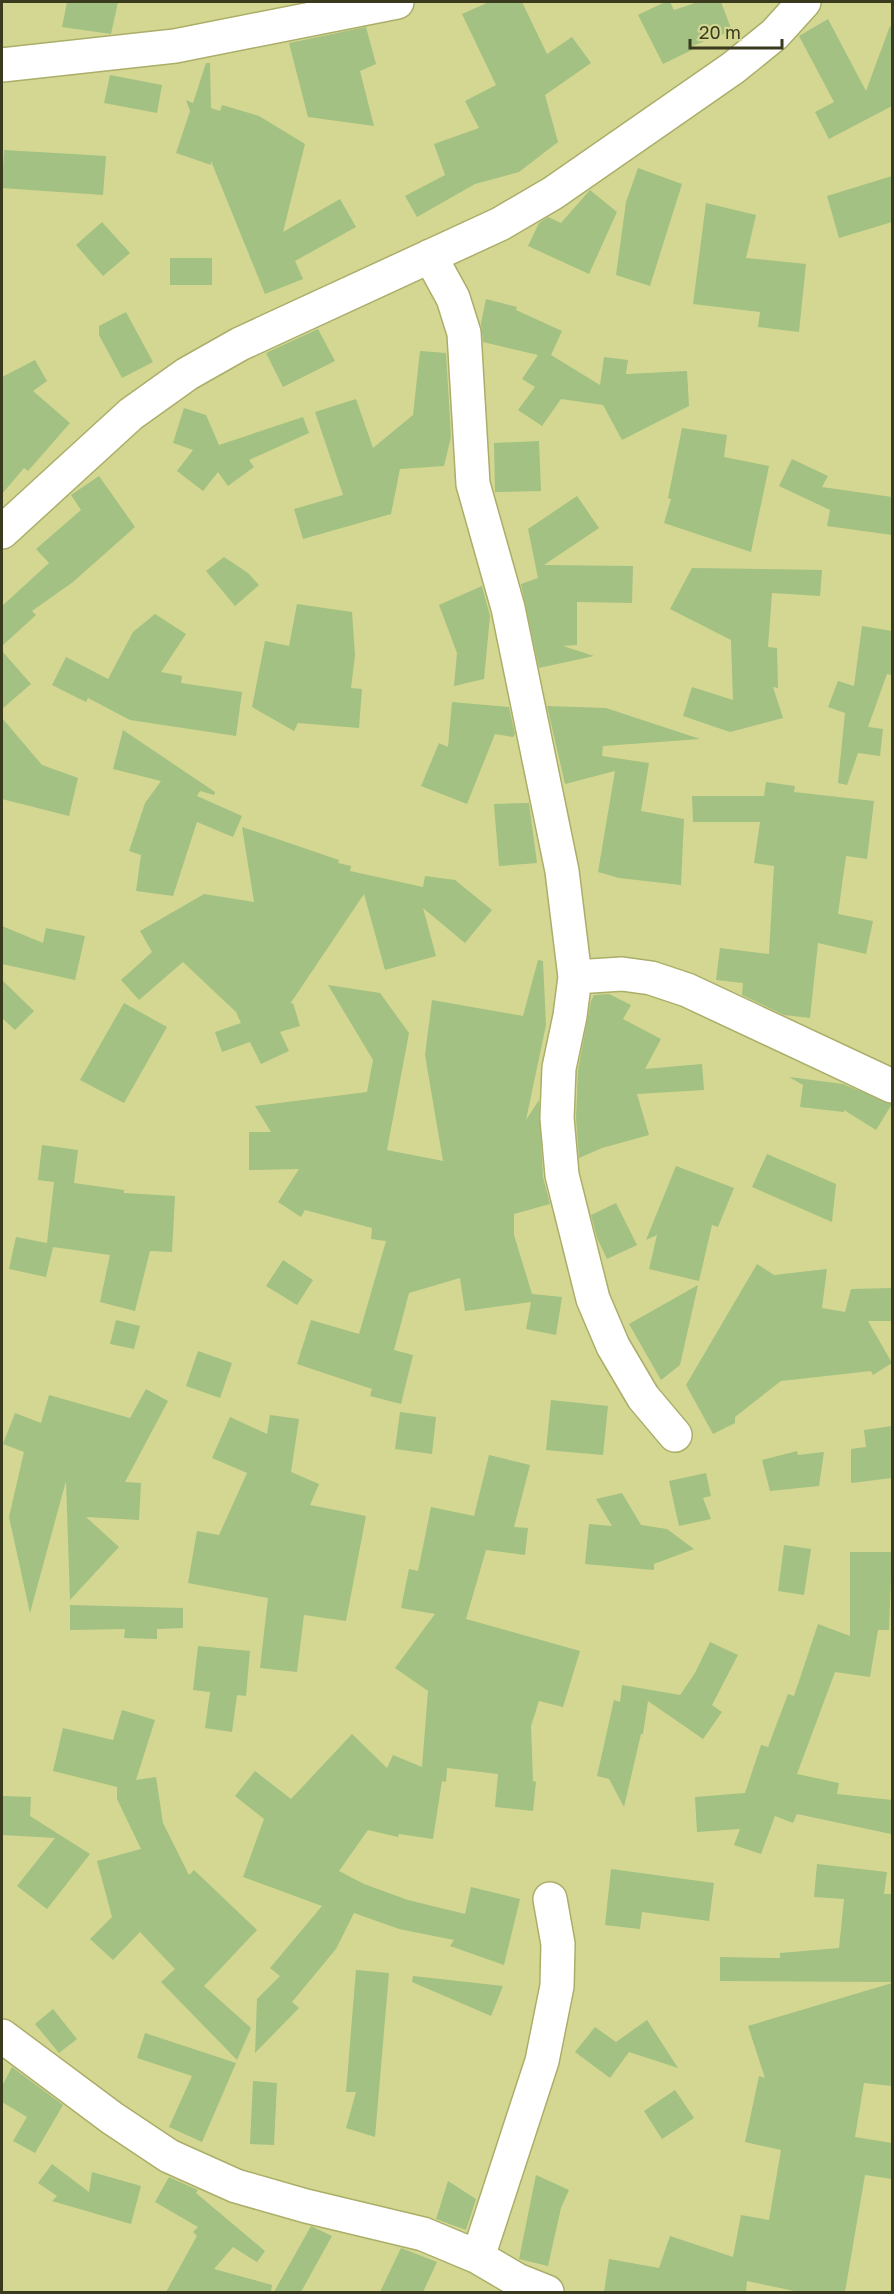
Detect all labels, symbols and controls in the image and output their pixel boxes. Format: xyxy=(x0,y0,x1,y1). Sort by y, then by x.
scale bar xyxy=(690,12,782,50)
text: 20 m xyxy=(699,21,741,43)

